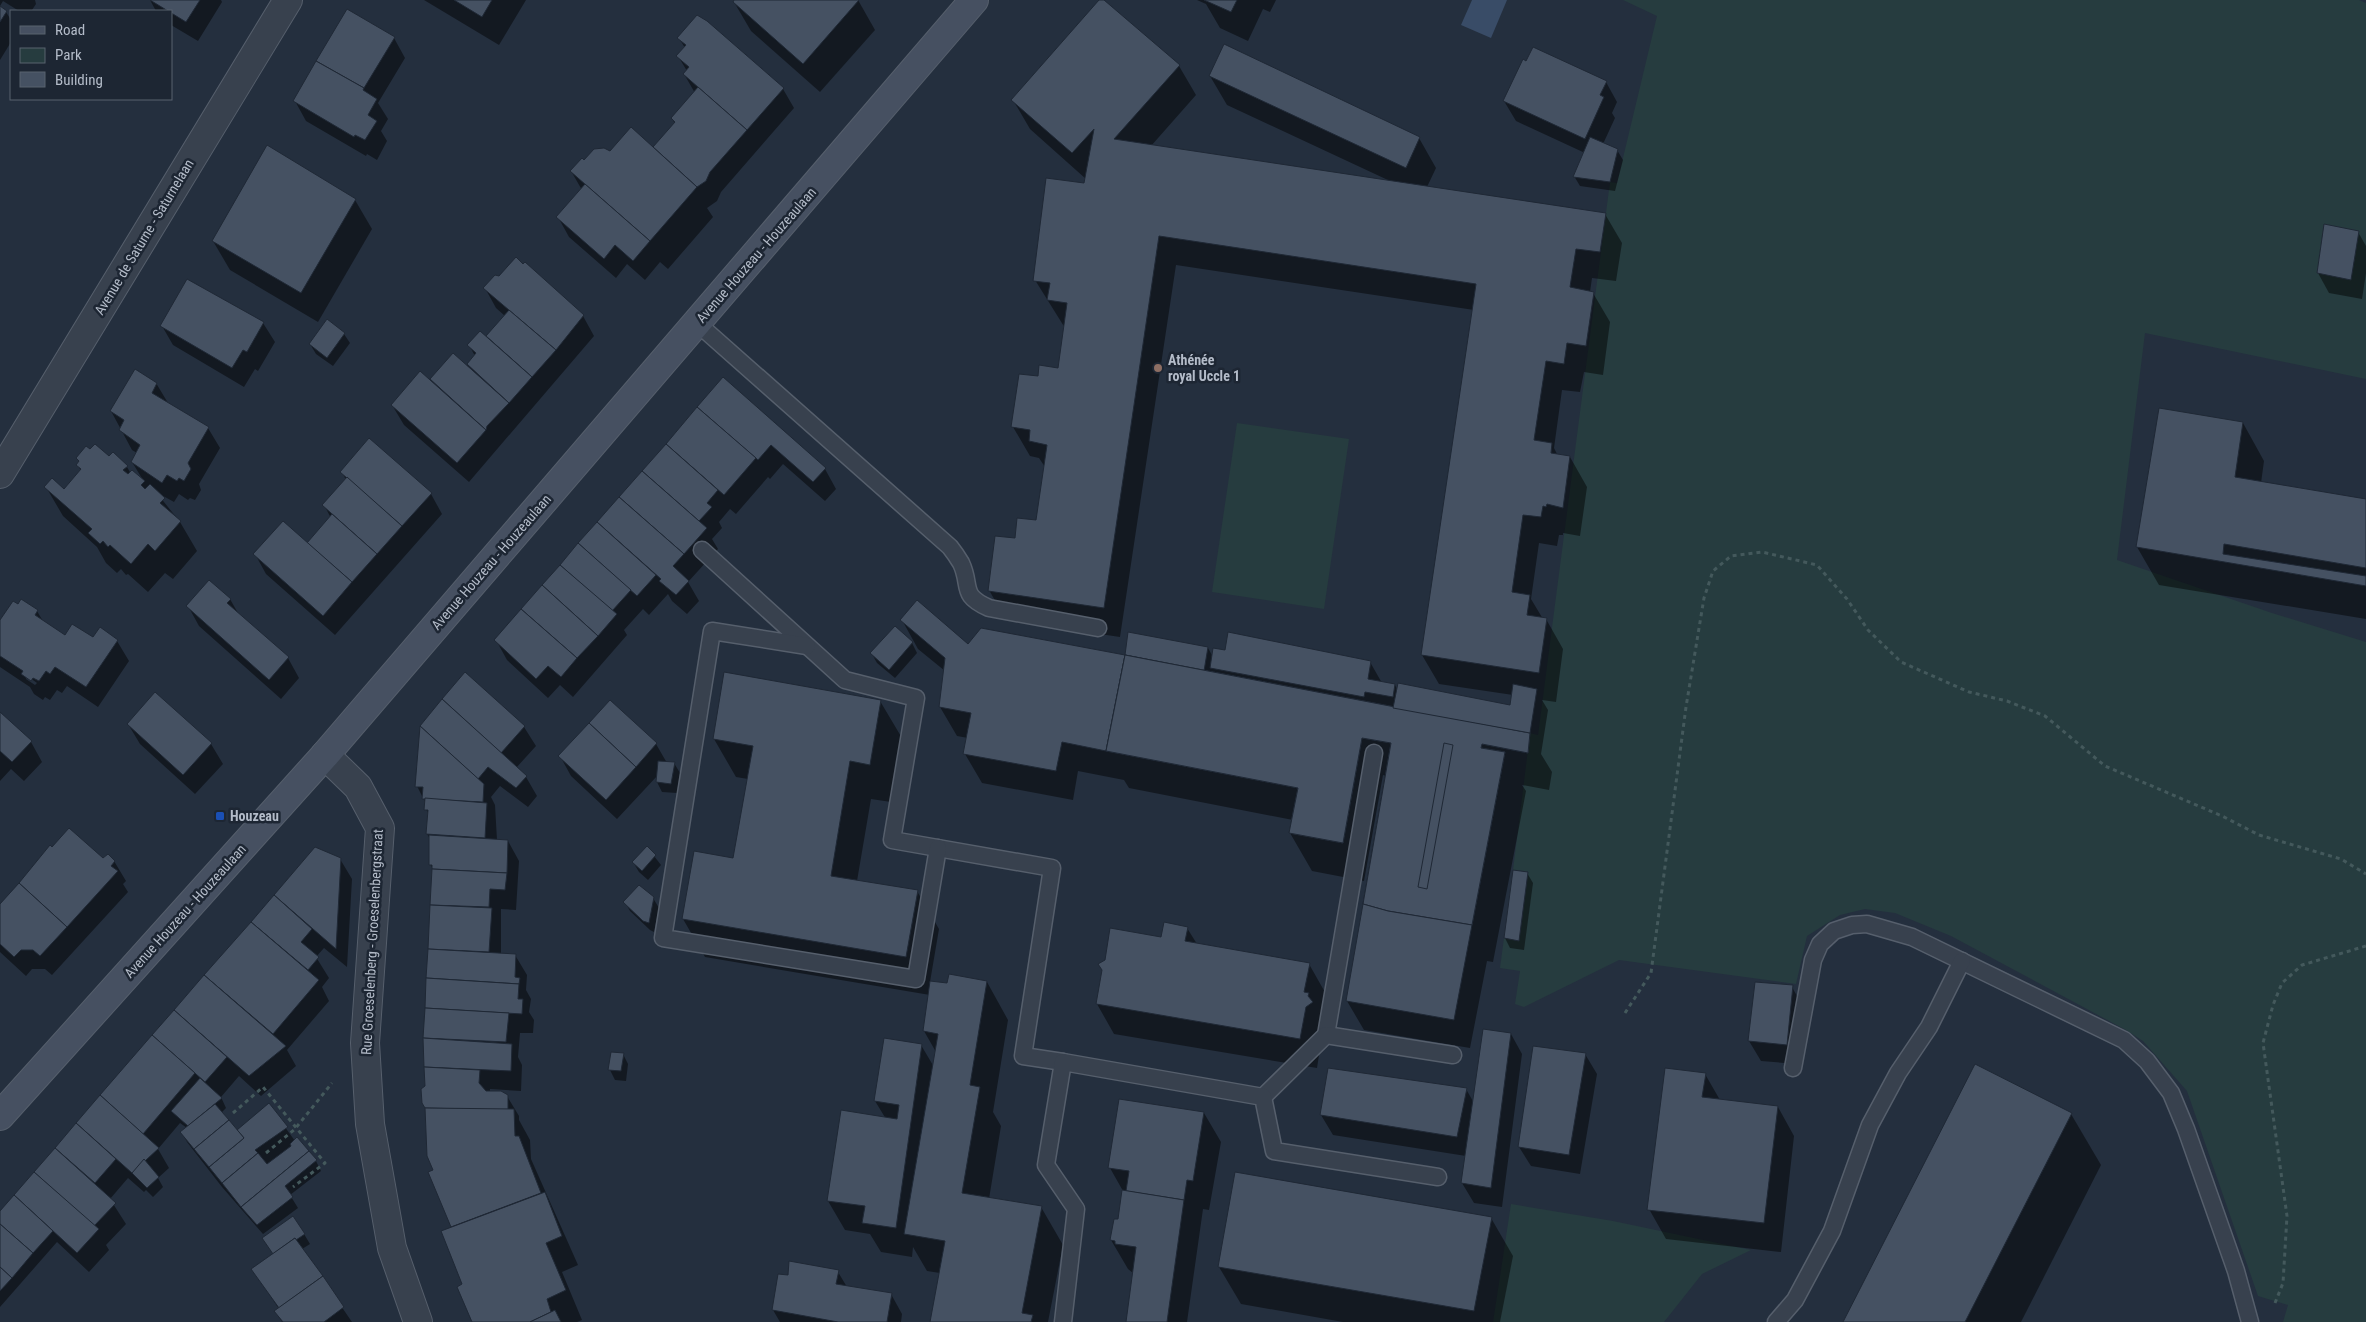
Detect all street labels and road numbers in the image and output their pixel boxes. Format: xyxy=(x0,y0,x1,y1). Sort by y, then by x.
street label: Avenue de Saturne - Saturnelaan xyxy=(91,156,197,318)
street label: Avenue Houzeau - Houzeaulaan xyxy=(693,184,819,326)
street label: Avenue Houzeau - Houzeaulaan xyxy=(428,491,554,633)
street label: Rue Groeselenberg - Groeselenbergstraat xyxy=(358,829,386,1055)
street label: Avenue Houzeau - Houzeaulaan xyxy=(121,841,249,981)

